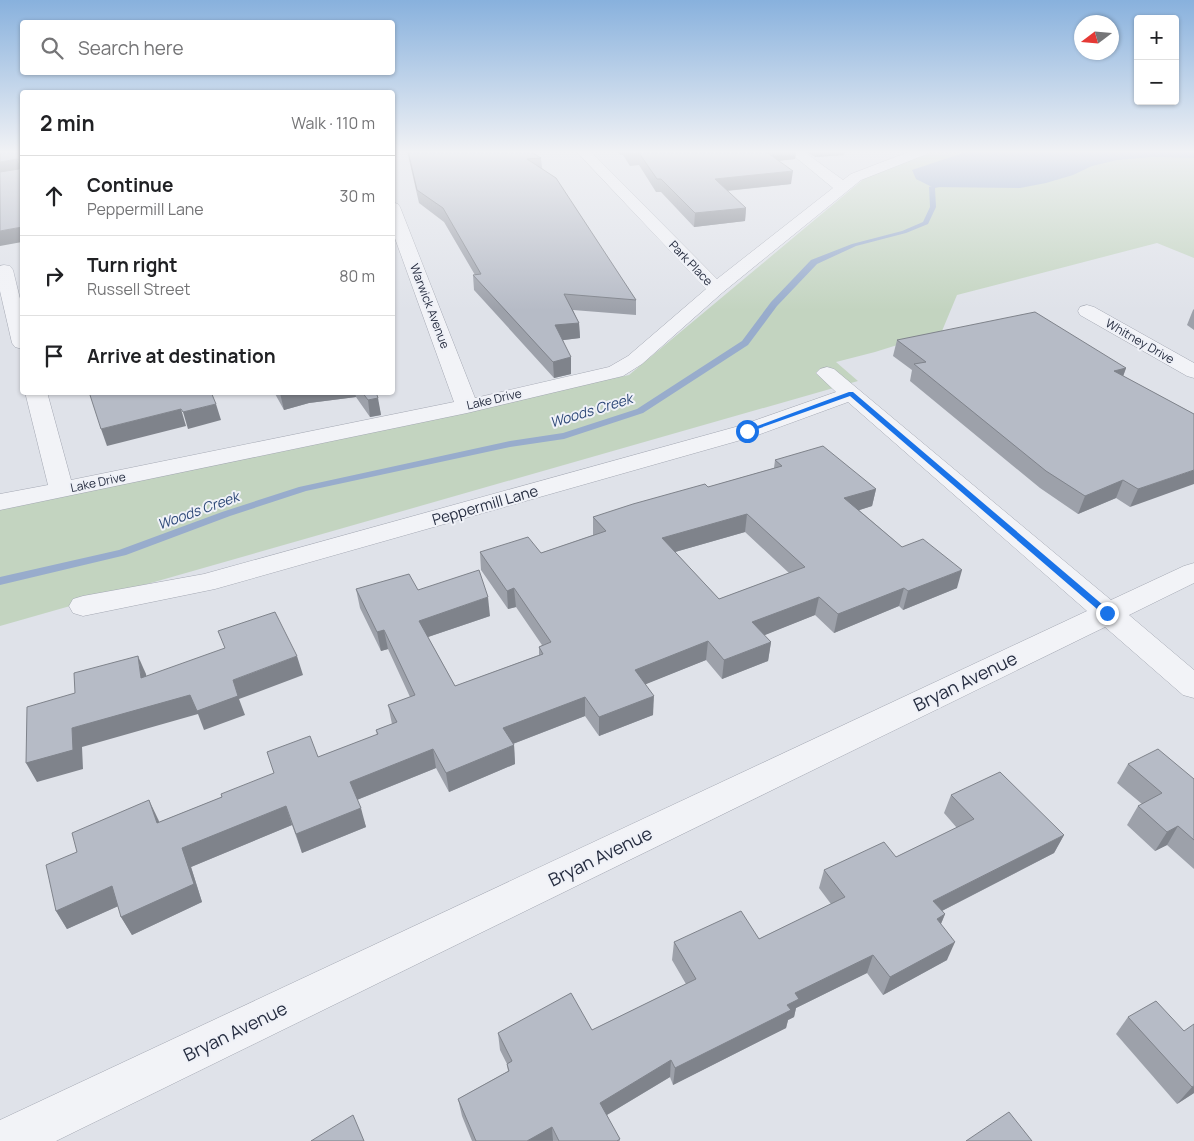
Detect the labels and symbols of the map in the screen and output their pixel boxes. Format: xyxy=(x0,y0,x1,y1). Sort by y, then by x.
north arrow xyxy=(1074,15,1119,60)
street label: Park Place xyxy=(665,237,717,289)
street label: Warwick Avenue xyxy=(406,261,454,351)
street label: Whitney Drive xyxy=(1103,314,1177,368)
street label: Lake Drive xyxy=(465,384,523,414)
water label: Woods Creek xyxy=(547,388,637,432)
route start xyxy=(736,420,759,443)
street label: Lake Drive xyxy=(69,468,127,496)
street label: Peppermill Lane xyxy=(430,480,541,530)
water label: Woods Creek xyxy=(155,486,243,534)
route end xyxy=(1096,602,1119,625)
street label: Bryan Avenue xyxy=(909,646,1021,716)
street label: Bryan Avenue xyxy=(544,821,656,891)
street label: Bryan Avenue xyxy=(179,996,291,1066)

